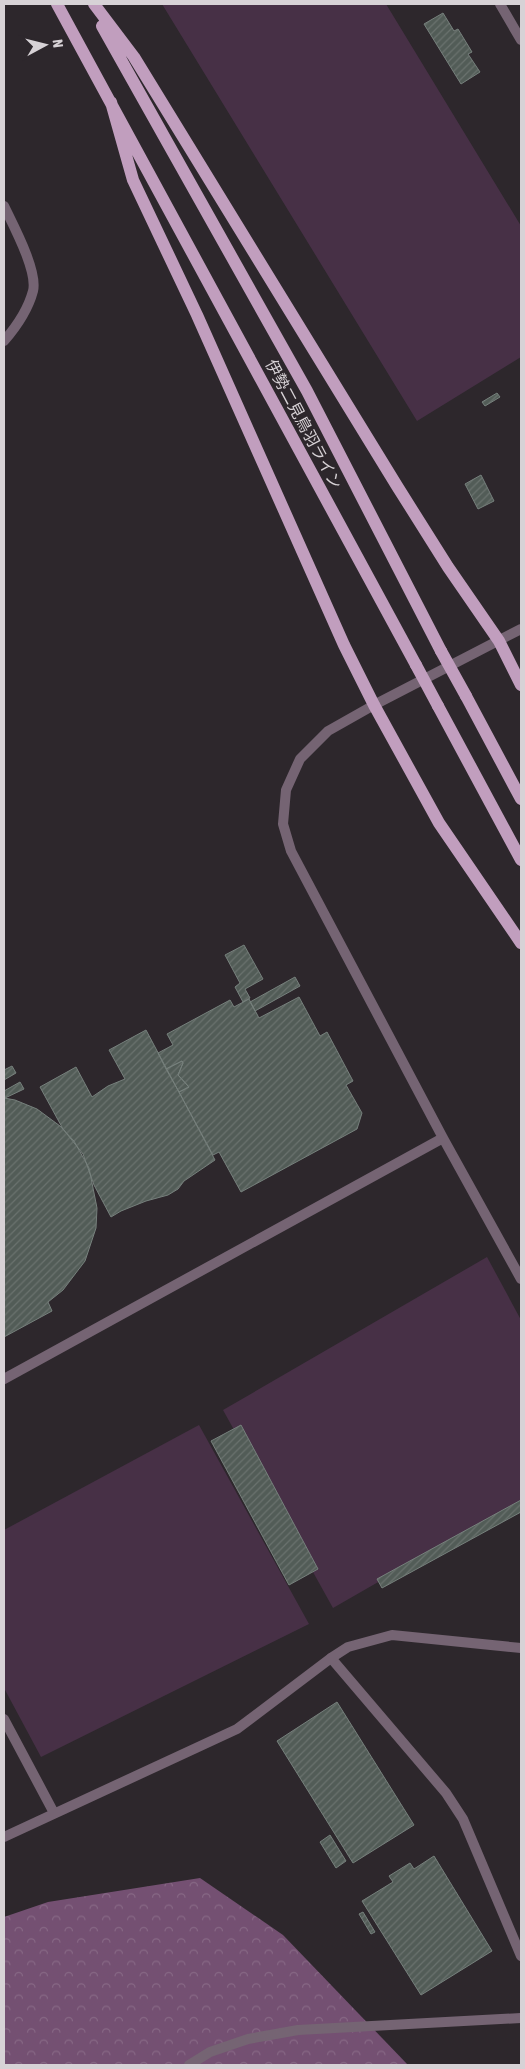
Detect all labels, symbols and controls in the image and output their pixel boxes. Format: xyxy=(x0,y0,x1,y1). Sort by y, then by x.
north arrow xyxy=(20,20,70,70)
text: N xyxy=(49,38,66,48)
street label: 伊勢二見鳥羽ライン xyxy=(262,356,346,492)

